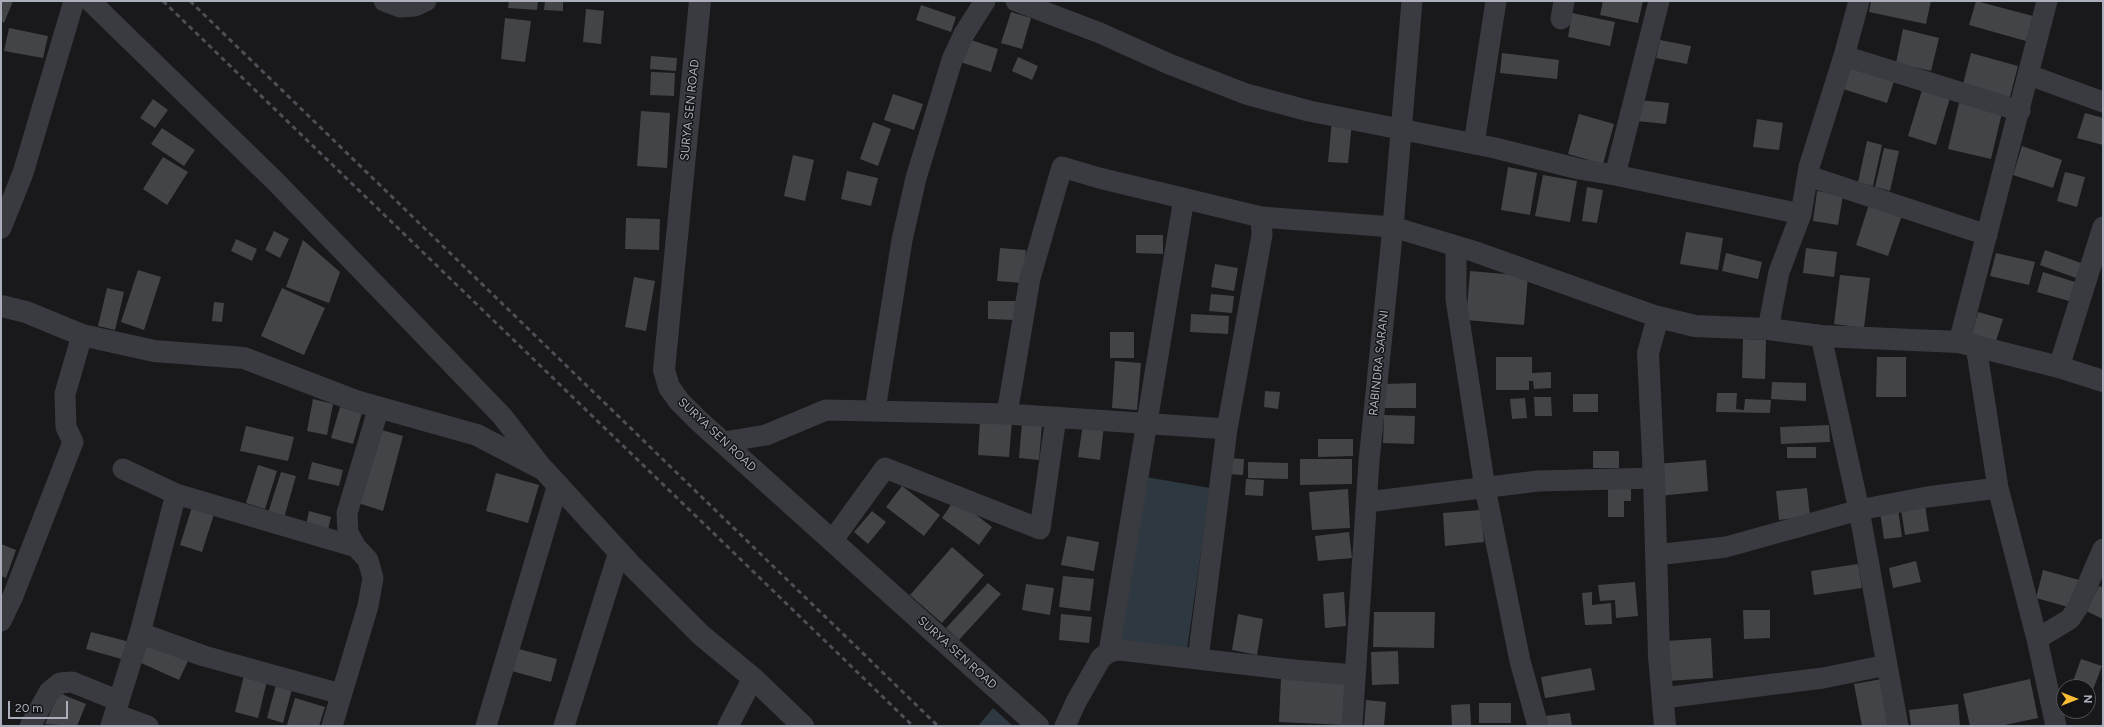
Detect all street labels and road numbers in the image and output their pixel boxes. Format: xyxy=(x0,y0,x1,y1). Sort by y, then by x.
street label: SURYA SEN ROAD xyxy=(678,59,702,161)
street label: RABINDRA SARANI xyxy=(1366,309,1392,417)
street label: SURYA SEN ROAD xyxy=(675,395,759,475)
street label: SURYA SEN ROAD xyxy=(914,614,1000,692)

